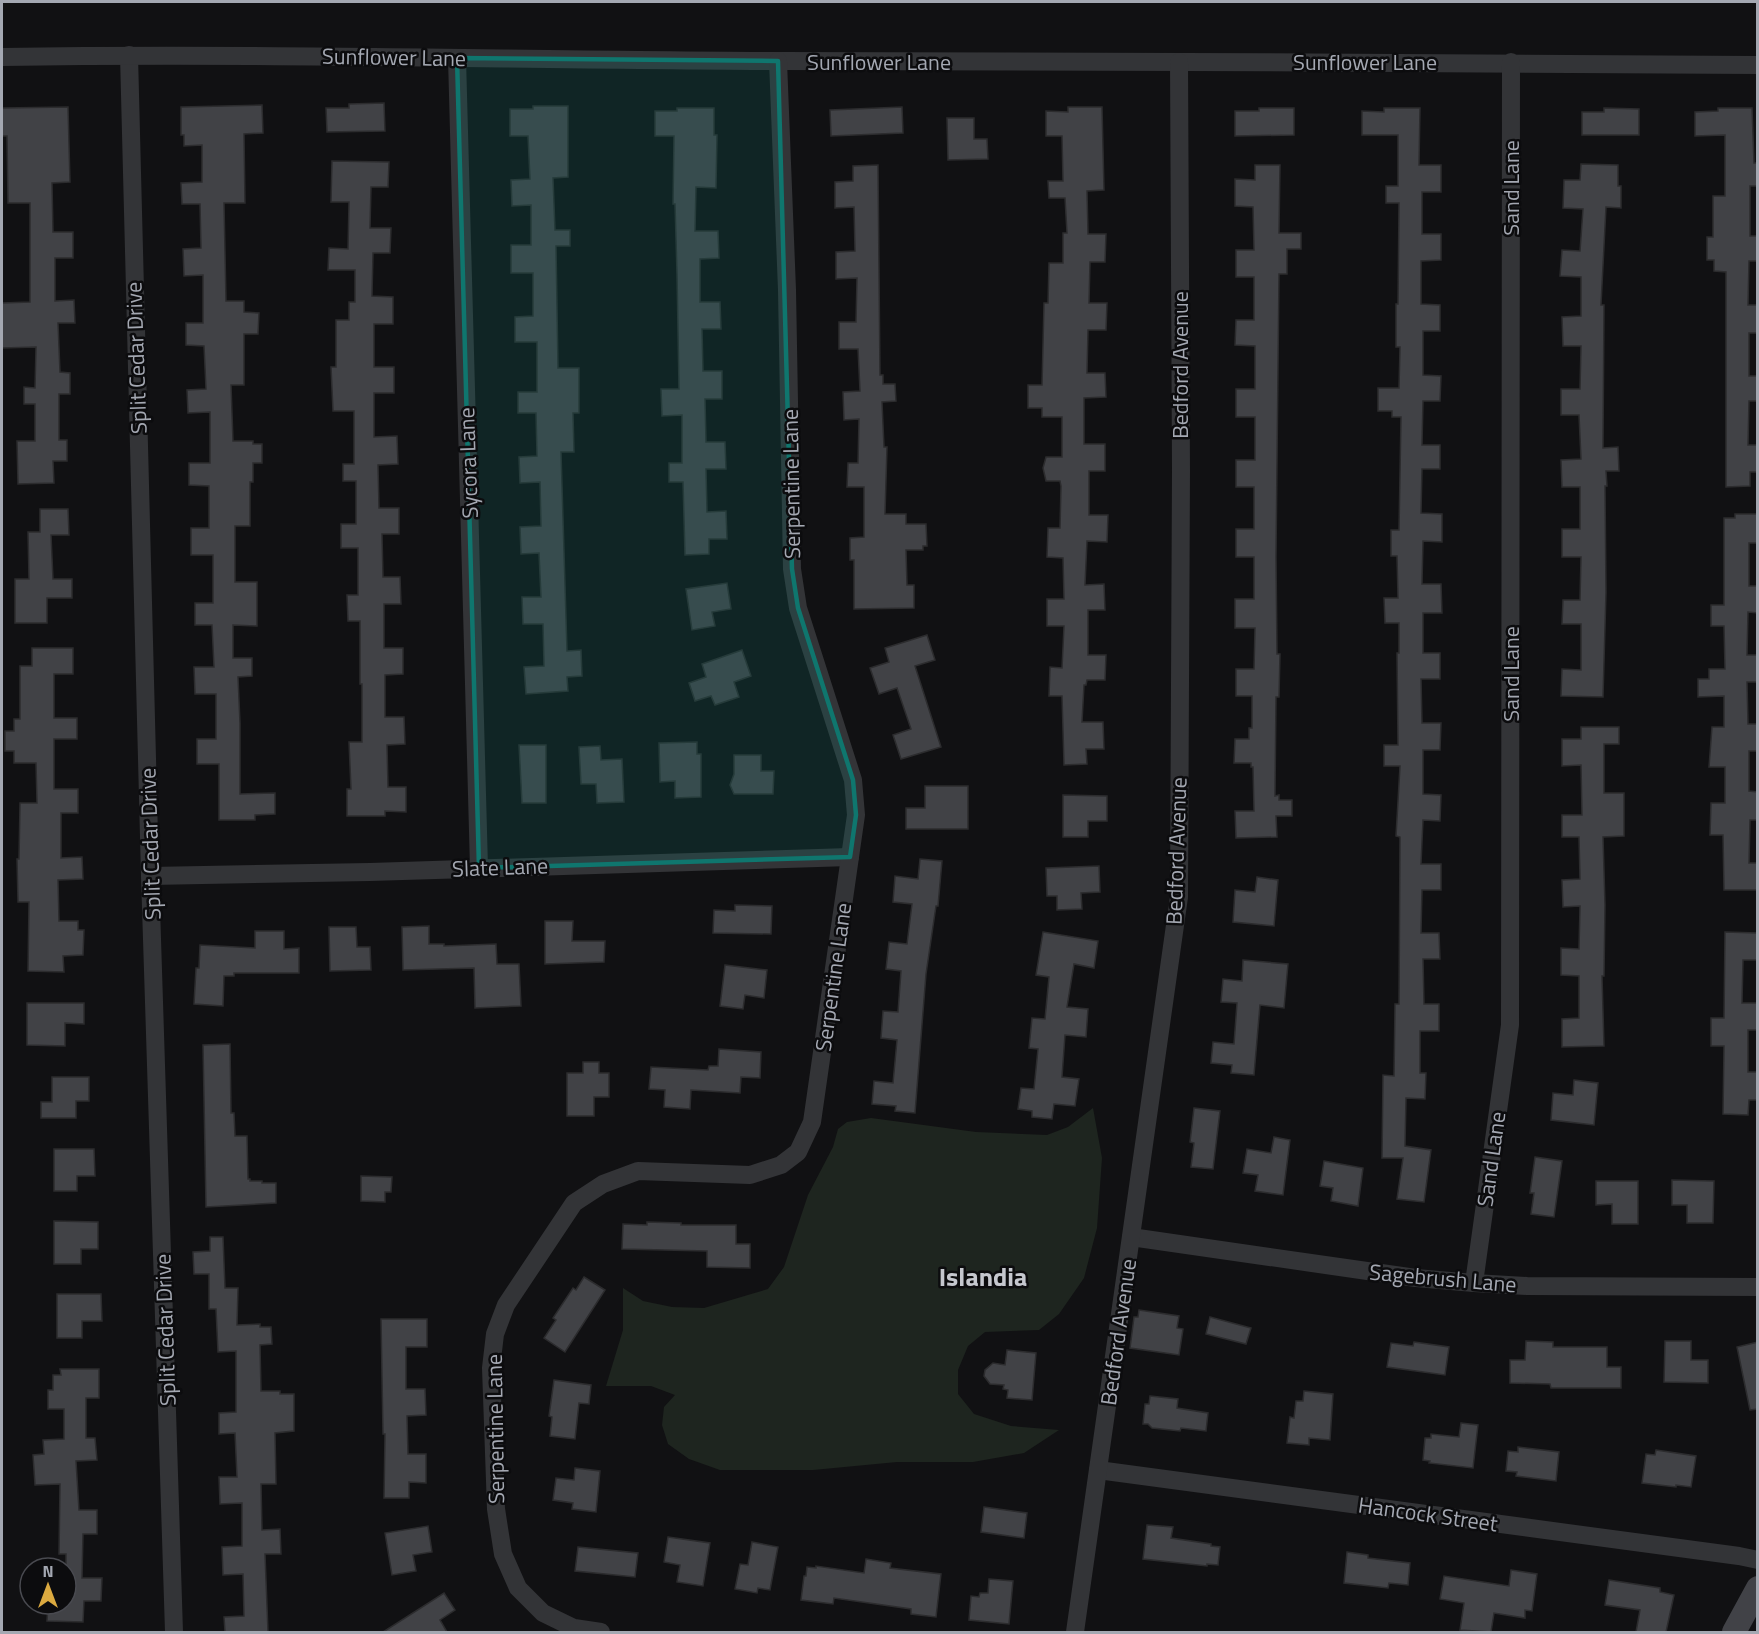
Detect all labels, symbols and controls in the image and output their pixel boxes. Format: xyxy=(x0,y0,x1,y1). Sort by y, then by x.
street label: Sunflower Lane xyxy=(322,39,466,75)
street label: Sunflower Lane xyxy=(807,45,951,79)
street label: Sunflower Lane xyxy=(1293,45,1437,79)
street label: Sand Lane xyxy=(1494,140,1528,236)
street label: Split Cedar Drive xyxy=(116,281,156,435)
street label: Bedford Avenue xyxy=(1163,291,1197,439)
street label: Sycora Lane xyxy=(449,407,487,519)
street label: Serpentine Lane xyxy=(773,409,809,559)
street label: Sand Lane xyxy=(1494,626,1528,722)
street label: Split Cedar Drive xyxy=(130,767,170,921)
street label: Bedford Avenue xyxy=(1156,777,1196,925)
street label: Slate Lane xyxy=(451,848,549,886)
street label: Serpentine Lane xyxy=(806,900,860,1054)
street label: Sand Lane xyxy=(1468,1109,1514,1209)
street label: Split Cedar Drive xyxy=(145,1253,185,1407)
street label: Sagebrush Lane xyxy=(1368,1255,1518,1301)
district label: Islandia xyxy=(939,1257,1027,1296)
street label: Bedford Avenue xyxy=(1091,1257,1145,1407)
street label: Serpentine Lane xyxy=(477,1354,513,1504)
street label: Hancock Street xyxy=(1356,1487,1500,1541)
north arrow xyxy=(18,1556,78,1616)
text: N xyxy=(42,1559,54,1583)

